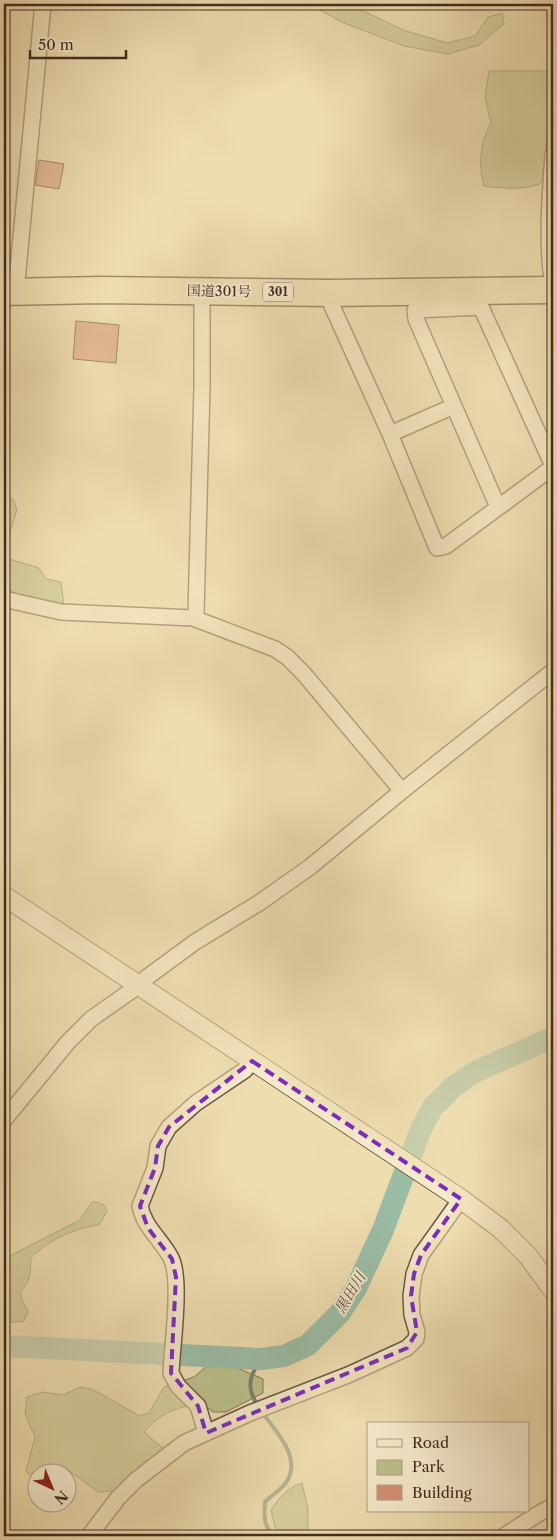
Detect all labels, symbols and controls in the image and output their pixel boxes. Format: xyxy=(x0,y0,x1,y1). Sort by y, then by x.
scale bar xyxy=(30,28,126,60)
text: 50 m xyxy=(38,35,74,54)
street label: 国道301号 xyxy=(187,281,251,301)
road number: 301 xyxy=(263,282,293,302)
water label: 黒田川 xyxy=(330,1267,370,1317)
legend xyxy=(367,1422,530,1512)
text: Road xyxy=(412,1433,449,1452)
text: Park xyxy=(412,1457,446,1476)
north arrow xyxy=(28,1462,78,1512)
text: Building xyxy=(412,1483,472,1502)
text: N xyxy=(50,1487,72,1508)

